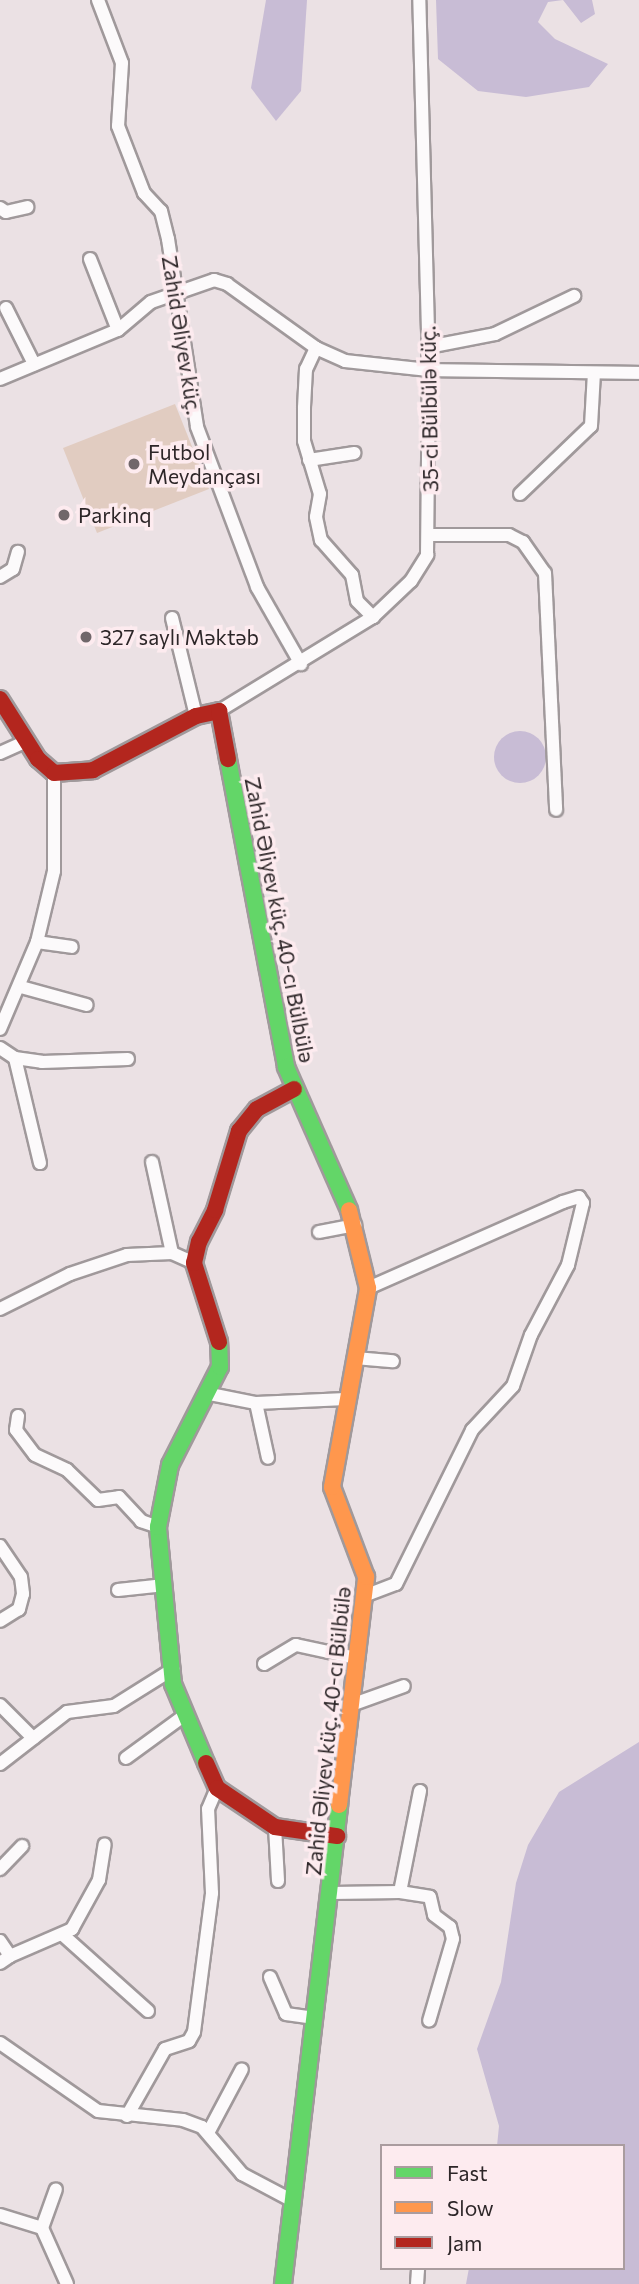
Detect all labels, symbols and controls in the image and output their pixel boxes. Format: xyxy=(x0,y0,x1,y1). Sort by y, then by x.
street label: Zahid Əliyev küç. xyxy=(157,254,207,416)
street label: 35-ci Bülbülə küç. xyxy=(415,326,443,492)
place label: Futbol Meydançası xyxy=(148,439,261,489)
marker: Futbol Meydançası xyxy=(126,456,142,472)
place label: Parkinq xyxy=(78,502,152,528)
marker: Parkinq xyxy=(56,507,72,523)
place label: 327 saylı Məktəb xyxy=(100,624,259,650)
marker: 327 saylı Məktəb xyxy=(78,629,94,645)
street label: Zahid Əliyev küç. 40-cı Bülbülə xyxy=(240,775,320,1065)
street label: Zahid Əliyev küç. 40-cı Bülbülə xyxy=(300,1585,356,1877)
legend xyxy=(380,2144,625,2270)
text: Fast xyxy=(447,2160,488,2185)
text: Slow xyxy=(447,2195,494,2220)
text: Jam xyxy=(447,2230,482,2255)

